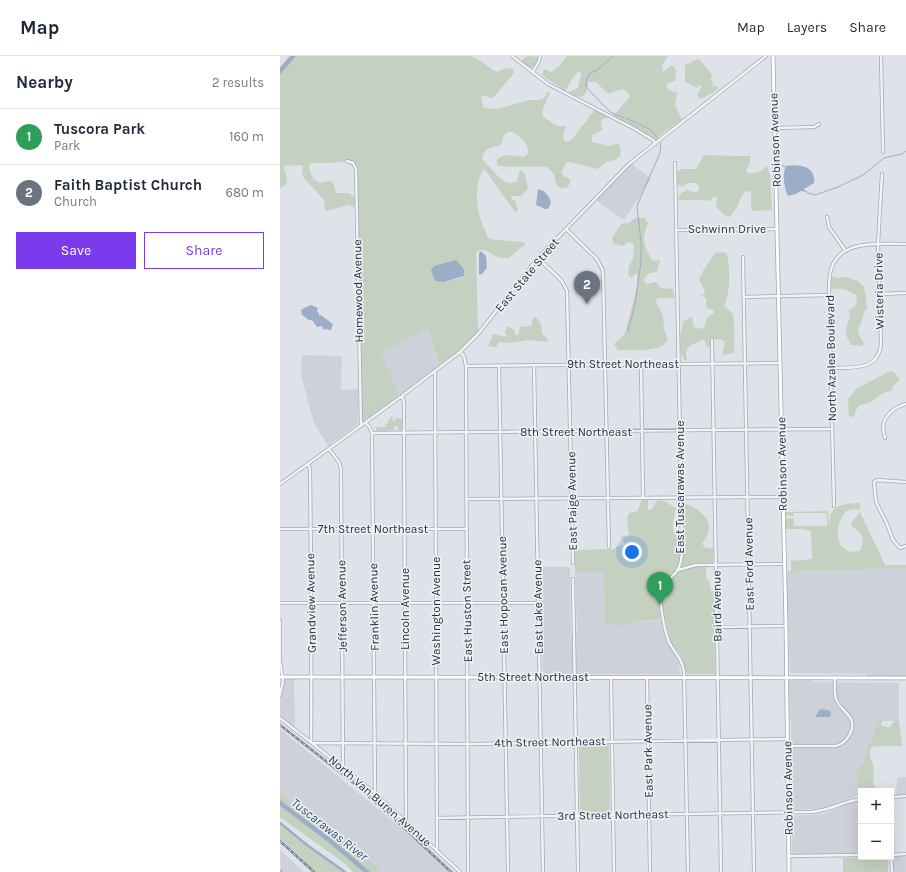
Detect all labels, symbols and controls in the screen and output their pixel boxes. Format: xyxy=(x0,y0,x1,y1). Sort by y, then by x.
text: Map xyxy=(20,17,59,39)
text: Map xyxy=(737,19,765,36)
text: Layers xyxy=(787,19,827,36)
text: Share xyxy=(849,19,886,36)
text: Nearby xyxy=(16,72,73,92)
text: 2 results xyxy=(212,75,264,90)
street label: Robinson Avenue xyxy=(766,93,784,187)
text: Tuscora Park xyxy=(54,120,145,138)
text: 1 xyxy=(27,129,31,144)
text: 160 m xyxy=(229,129,264,144)
text: Park xyxy=(54,138,80,153)
text: Faith Baptist Church xyxy=(54,176,202,194)
text: 2 xyxy=(25,185,33,200)
text: 680 m xyxy=(226,185,264,200)
text: Church xyxy=(54,194,97,209)
street label: Schwinn Drive xyxy=(688,222,766,236)
button: Save xyxy=(16,232,136,269)
button: Share xyxy=(144,232,264,269)
street label: East State Street xyxy=(492,235,562,315)
street label: Homewood Avenue xyxy=(350,239,366,343)
street label: Wisteria Drive xyxy=(871,253,887,329)
pin: 2 xyxy=(574,271,600,304)
street label: North Azalea Boulevard xyxy=(823,294,839,422)
street label: 9th Street Northeast xyxy=(567,357,679,371)
street label: Robinson Avenue xyxy=(774,417,790,511)
street label: East Tuscarawas Avenue xyxy=(673,420,687,554)
street label: 8th Street Northeast xyxy=(520,425,633,439)
street label: East Paige Avenue xyxy=(564,451,580,551)
street label: East Ford Avenue xyxy=(741,517,757,611)
street label: 7th Street Northeast xyxy=(318,522,429,536)
street label: East Hopocan Avenue xyxy=(495,536,511,654)
your location xyxy=(622,542,642,562)
street label: Grandview Avenue xyxy=(303,553,319,653)
street label: Washington Avenue xyxy=(429,557,443,665)
street label: East Huston Street xyxy=(459,559,475,662)
street label: Jefferson Avenue xyxy=(334,560,350,652)
street label: East Lake Avenue xyxy=(530,560,546,654)
street label: Franklin Avenue xyxy=(366,563,382,651)
street label: Lincoln Avenue xyxy=(398,568,412,650)
street label: Baird Avenue xyxy=(709,570,725,642)
pin: 1 xyxy=(647,572,673,605)
street label: 5th Street Northeast xyxy=(477,670,589,684)
street label: East Park Avenue xyxy=(640,704,656,798)
street label: 4th Street Northeast xyxy=(494,734,606,750)
street label: Robinson Avenue xyxy=(780,741,796,835)
street label: North Van Buren Avenue xyxy=(326,753,434,849)
map controls xyxy=(858,788,894,860)
button: + xyxy=(858,788,894,824)
water label: Tuscarawas River xyxy=(288,795,371,864)
street label: 3rd Street Northeast xyxy=(557,807,669,823)
button: − xyxy=(858,824,894,860)

